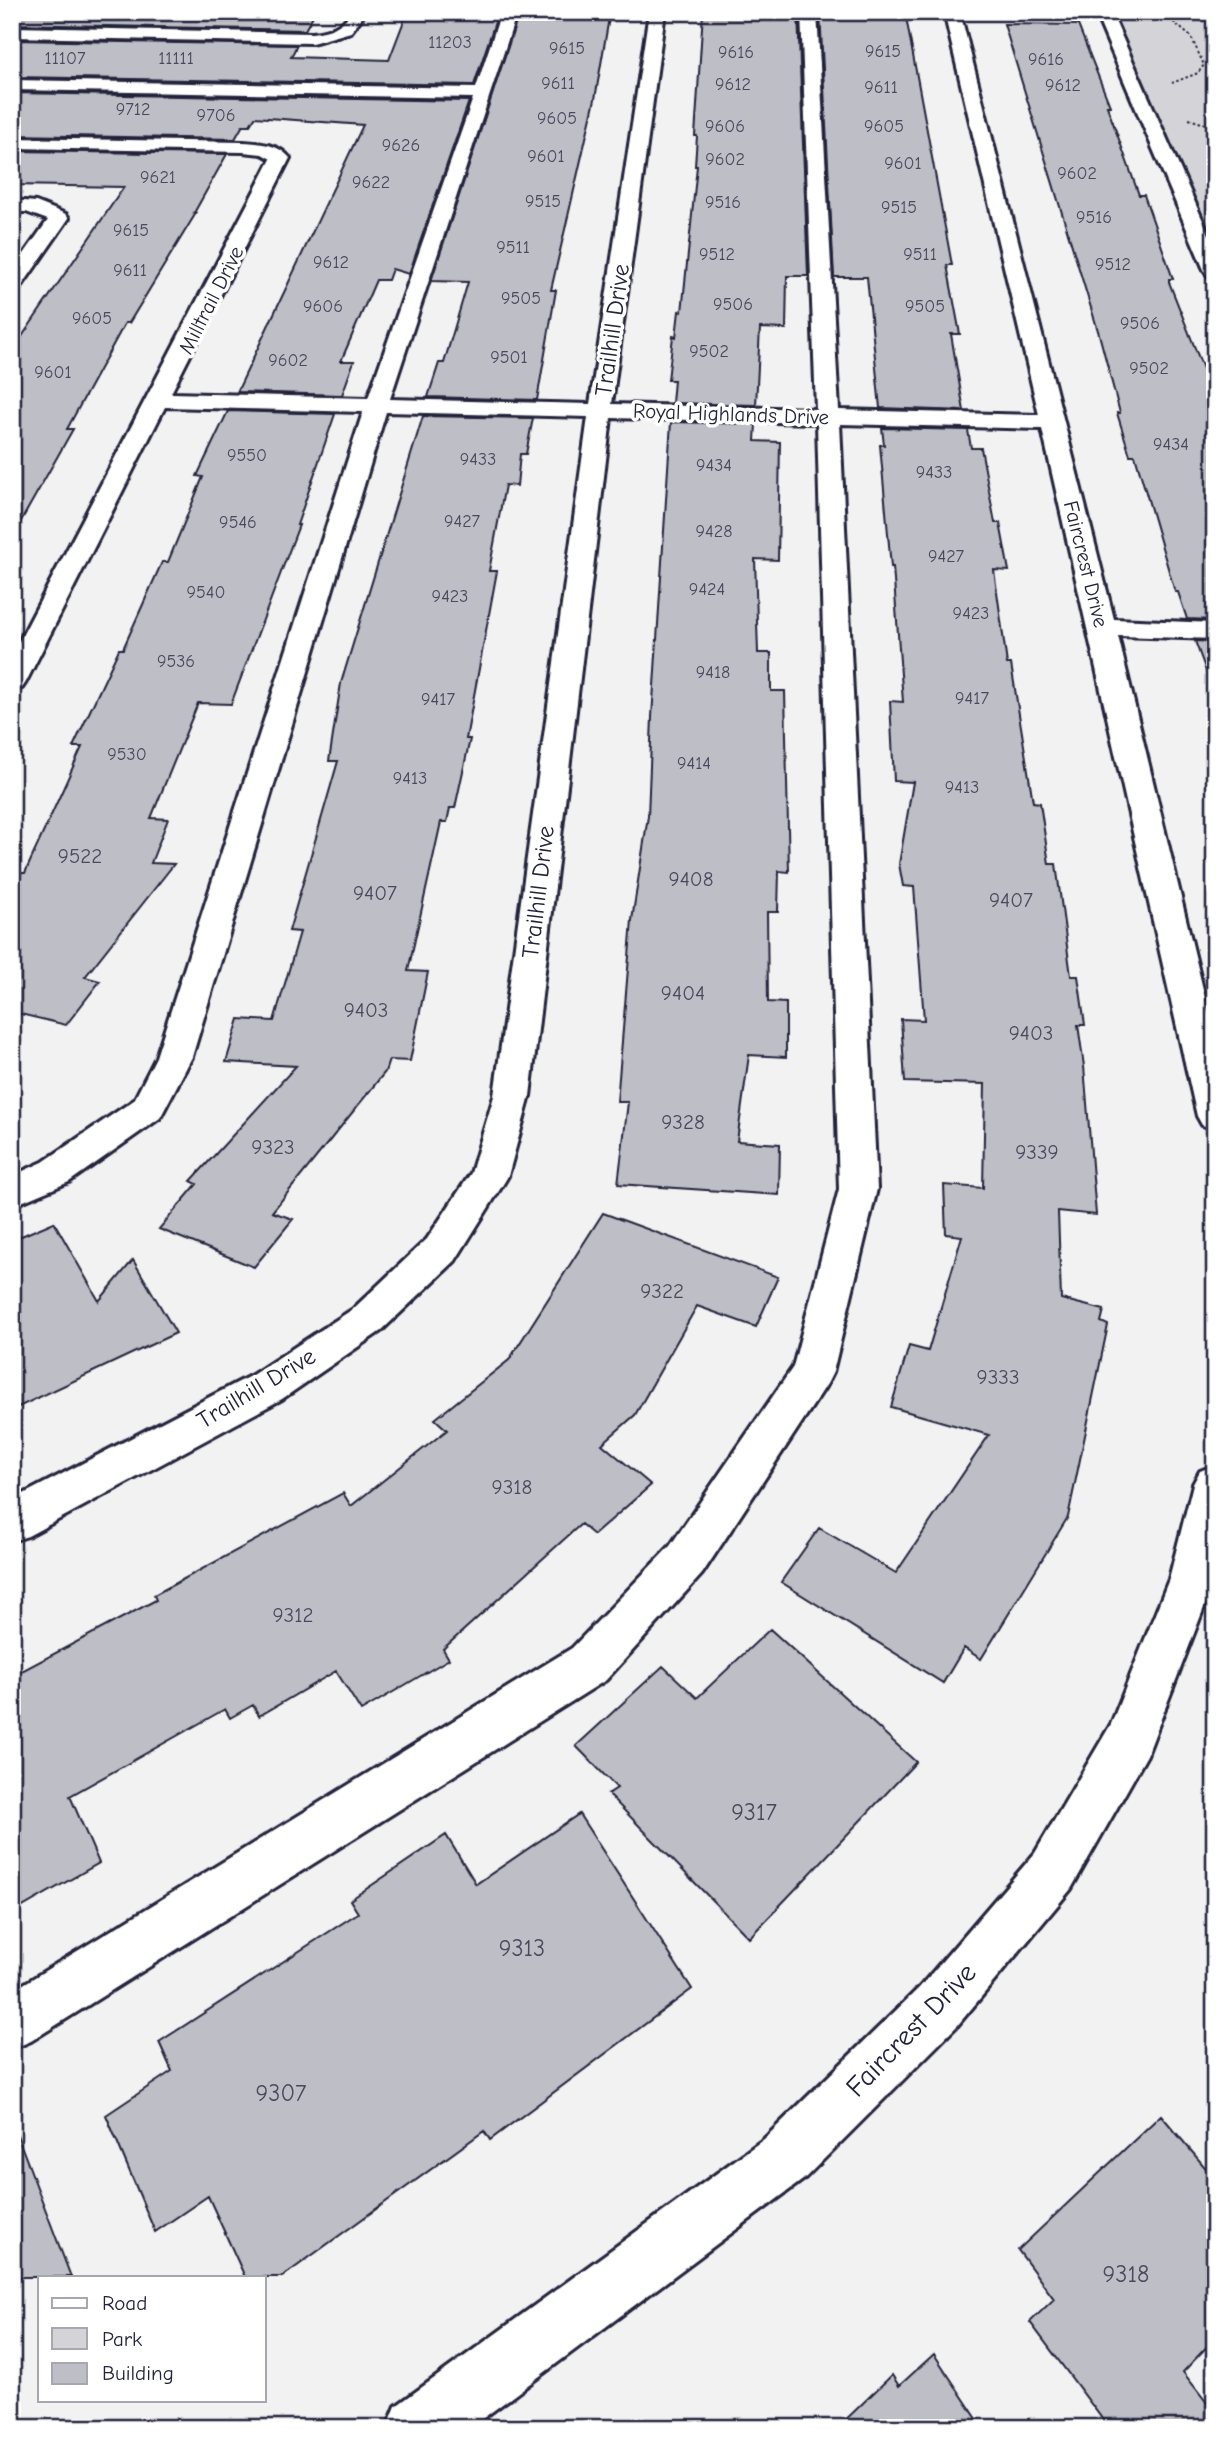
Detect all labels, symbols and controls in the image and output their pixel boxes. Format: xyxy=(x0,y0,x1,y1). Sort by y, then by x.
house number: 11203 xyxy=(428,32,472,53)
house number: 9615 xyxy=(549,38,585,59)
house number: 9615 xyxy=(865,41,901,62)
house number: 9616 xyxy=(718,42,754,63)
house number: 11107 xyxy=(45,48,86,69)
house number: 11111 xyxy=(158,48,194,69)
house number: 9616 xyxy=(1028,49,1064,70)
house number: 9611 xyxy=(541,73,575,94)
house number: 9612 xyxy=(715,74,751,95)
house number: 9612 xyxy=(1045,75,1081,96)
house number: 9611 xyxy=(864,77,898,98)
house number: 9712 xyxy=(116,99,150,120)
house number: 9706 xyxy=(197,105,235,126)
house number: 9605 xyxy=(537,108,577,129)
house number: 9606 xyxy=(705,116,745,137)
house number: 9605 xyxy=(864,116,904,137)
house number: 9626 xyxy=(382,135,420,156)
house number: 9601 xyxy=(527,146,565,167)
house number: 9602 xyxy=(705,149,745,170)
house number: 9601 xyxy=(884,153,922,174)
house number: 9602 xyxy=(1057,163,1097,184)
house number: 9621 xyxy=(140,167,176,188)
house number: 9622 xyxy=(352,172,390,193)
house number: 9515 xyxy=(525,191,561,212)
house number: 9516 xyxy=(705,192,741,213)
house number: 9515 xyxy=(881,197,917,218)
house number: 9516 xyxy=(1076,207,1112,228)
house number: 9615 xyxy=(113,220,149,241)
house number: 9511 xyxy=(496,237,530,258)
street label: Milltrail Drive xyxy=(174,242,248,358)
house number: 9512 xyxy=(699,244,735,265)
house number: 9511 xyxy=(903,244,937,265)
house number: 9612 xyxy=(313,252,349,273)
house number: 9512 xyxy=(1095,254,1131,275)
house number: 9611 xyxy=(113,260,147,281)
street label: Trailhill Drive xyxy=(589,262,635,398)
house number: 9505 xyxy=(501,288,541,309)
house number: 9506 xyxy=(713,294,753,315)
house number: 9606 xyxy=(303,296,343,317)
house number: 9505 xyxy=(905,296,945,317)
house number: 9605 xyxy=(72,308,112,329)
house number: 9506 xyxy=(1120,313,1160,334)
house number: 9502 xyxy=(689,341,729,362)
house number: 9501 xyxy=(490,347,528,368)
house number: 9602 xyxy=(268,350,308,371)
house number: 9502 xyxy=(1129,358,1169,379)
house number: 9601 xyxy=(34,362,72,383)
street label: Royal Highlands Drive xyxy=(633,399,829,429)
house number: 9434 xyxy=(1153,434,1189,455)
house number: 9550 xyxy=(227,445,267,466)
house number: 9433 xyxy=(460,449,496,470)
house number: 9434 xyxy=(696,455,732,476)
house number: 9433 xyxy=(916,462,952,483)
street label: Faircrest Drive xyxy=(1059,498,1113,630)
house number: 9427 xyxy=(444,511,481,532)
house number: 9546 xyxy=(219,512,257,533)
house number: 9428 xyxy=(696,521,732,542)
house number: 9427 xyxy=(928,546,965,567)
house number: 9424 xyxy=(689,579,725,600)
house number: 9540 xyxy=(187,582,226,603)
house number: 9423 xyxy=(432,586,468,607)
house number: 9423 xyxy=(953,603,989,624)
house number: 9536 xyxy=(157,651,195,672)
house number: 9418 xyxy=(696,662,730,683)
house number: 9417 xyxy=(955,688,989,709)
house number: 9417 xyxy=(421,689,455,710)
house number: 9530 xyxy=(107,744,147,765)
house number: 9414 xyxy=(677,753,711,774)
house number: 9413 xyxy=(393,768,427,789)
house number: 9413 xyxy=(945,777,979,798)
street label: Trailhill Drive xyxy=(516,824,560,960)
house number: 9522 xyxy=(58,844,102,868)
house number: 9408 xyxy=(669,867,713,891)
house number: 9407 xyxy=(353,881,397,905)
house number: 9407 xyxy=(989,888,1033,912)
house number: 9404 xyxy=(661,981,705,1005)
house number: 9403 xyxy=(344,998,388,1022)
house number: 9403 xyxy=(1009,1021,1053,1045)
house number: 9328 xyxy=(661,1110,705,1134)
house number: 9323 xyxy=(251,1135,295,1159)
house number: 9339 xyxy=(1015,1140,1059,1164)
house number: 9322 xyxy=(640,1279,684,1303)
street label: Trailhill Drive xyxy=(192,1342,320,1434)
house number: 9333 xyxy=(976,1365,1020,1389)
house number: 9318 xyxy=(492,1475,532,1499)
house number: 9312 xyxy=(272,1603,314,1627)
house number: 9317 xyxy=(731,1798,777,1826)
house number: 9313 xyxy=(499,1934,545,1962)
street label: Faircrest Drive xyxy=(839,1957,983,2103)
house number: 9307 xyxy=(256,2079,306,2107)
house number: 9318 xyxy=(1103,2260,1149,2288)
legend xyxy=(38,2276,266,2402)
text: Road xyxy=(102,2291,147,2315)
text: Park xyxy=(102,2327,142,2351)
text: Building xyxy=(102,2361,174,2385)

